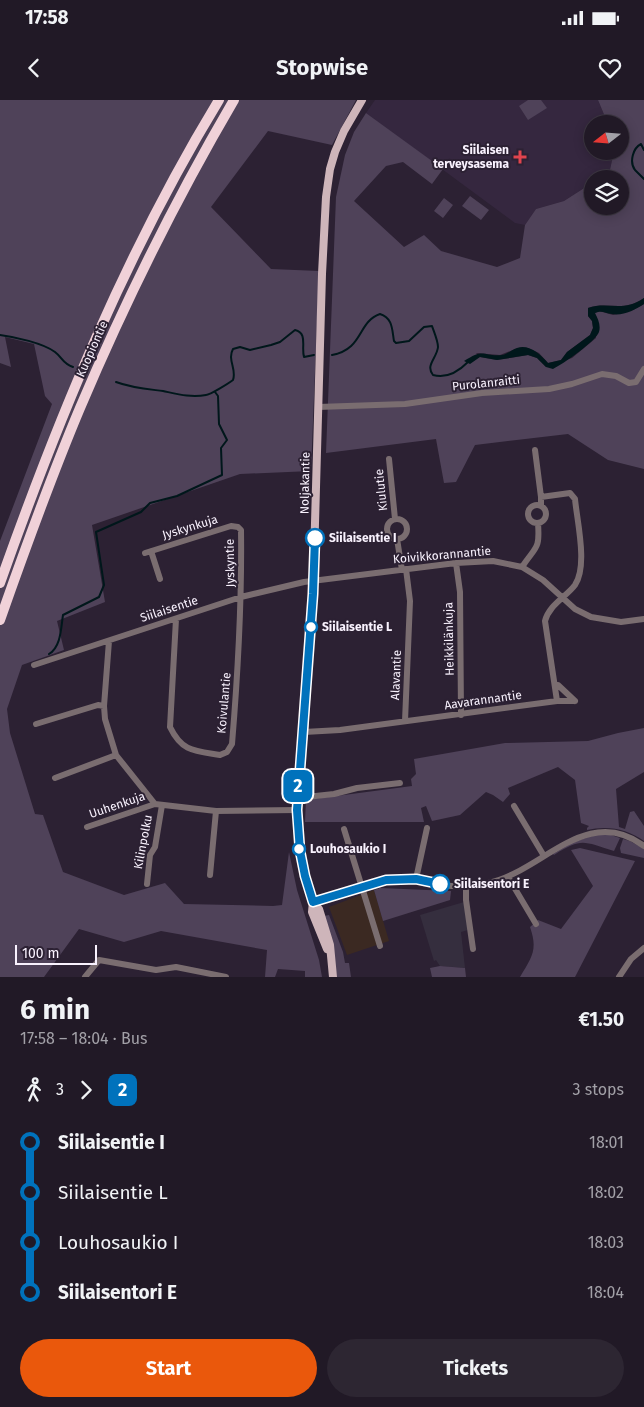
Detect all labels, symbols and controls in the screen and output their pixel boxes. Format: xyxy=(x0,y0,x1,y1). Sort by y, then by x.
text: 17:58 xyxy=(25,6,69,29)
icon: back xyxy=(20,54,48,82)
text: Stopwise xyxy=(276,54,368,81)
icon: heart xyxy=(596,54,624,82)
north arrow xyxy=(584,115,629,160)
map controls xyxy=(584,115,629,215)
place label: Siilaisen terveysasema xyxy=(433,143,509,171)
marker: Siilaisen terveysasema xyxy=(513,150,527,164)
button: layers xyxy=(584,170,629,215)
street label: Kuopiontie xyxy=(73,319,111,379)
street label: Purolanraitti xyxy=(451,372,521,394)
street label: Noljakantie xyxy=(297,452,313,514)
street label: Kiulutie xyxy=(372,468,390,512)
street label: Jyskynkuja xyxy=(161,512,219,542)
marker: Siilaisentie I xyxy=(305,528,325,548)
place label: Siilaisentie I xyxy=(329,531,396,545)
street label: Jyskyntie xyxy=(223,539,237,587)
street label: Koivikkorannantie xyxy=(392,544,492,566)
street label: Siilaisentie xyxy=(138,593,200,625)
street label: Heikkilänkuja xyxy=(441,602,457,676)
marker: Siilaisentie L xyxy=(304,620,318,634)
place label: Siilaisentie L xyxy=(322,620,392,634)
street label: Alavantie xyxy=(388,650,404,700)
street label: Koivulantie xyxy=(214,672,234,734)
street label: Aavarannantie xyxy=(443,688,523,712)
line badge: 2 xyxy=(282,770,314,802)
text: 2 xyxy=(293,775,303,797)
street label: Uuhenkuja xyxy=(87,789,147,821)
street label: Kilinpolku xyxy=(131,814,155,870)
marker: Louhosaukio I xyxy=(292,842,306,856)
place label: Louhosaukio I xyxy=(310,842,386,856)
marker: Siilaisentori E xyxy=(430,874,450,894)
place label: Siilaisentori E xyxy=(454,877,529,891)
scale bar xyxy=(15,942,98,965)
text: 100 m xyxy=(22,945,59,962)
text: 6 min xyxy=(20,993,90,1026)
text: €1.50 xyxy=(578,1008,624,1031)
text: 17:58 – 18:04 · Bus xyxy=(20,1029,147,1048)
icon: walk xyxy=(20,1076,48,1104)
icon: forward xyxy=(72,1076,100,1104)
text: 2 xyxy=(118,1079,127,1101)
text: 3 xyxy=(56,1080,64,1099)
text: 3 stops xyxy=(572,1080,624,1099)
text: Siilaisentie I xyxy=(58,1131,165,1154)
text: 18:01 xyxy=(589,1133,624,1152)
text: Siilaisentie L xyxy=(58,1181,168,1204)
text: 18:02 xyxy=(588,1183,624,1202)
text: Louhosaukio I xyxy=(58,1231,178,1254)
text: 18:03 xyxy=(588,1233,624,1252)
text: Siilaisentori E xyxy=(58,1281,177,1304)
text: 18:04 xyxy=(587,1283,624,1302)
button: Start xyxy=(20,1339,317,1397)
button: Tickets xyxy=(327,1339,624,1397)

